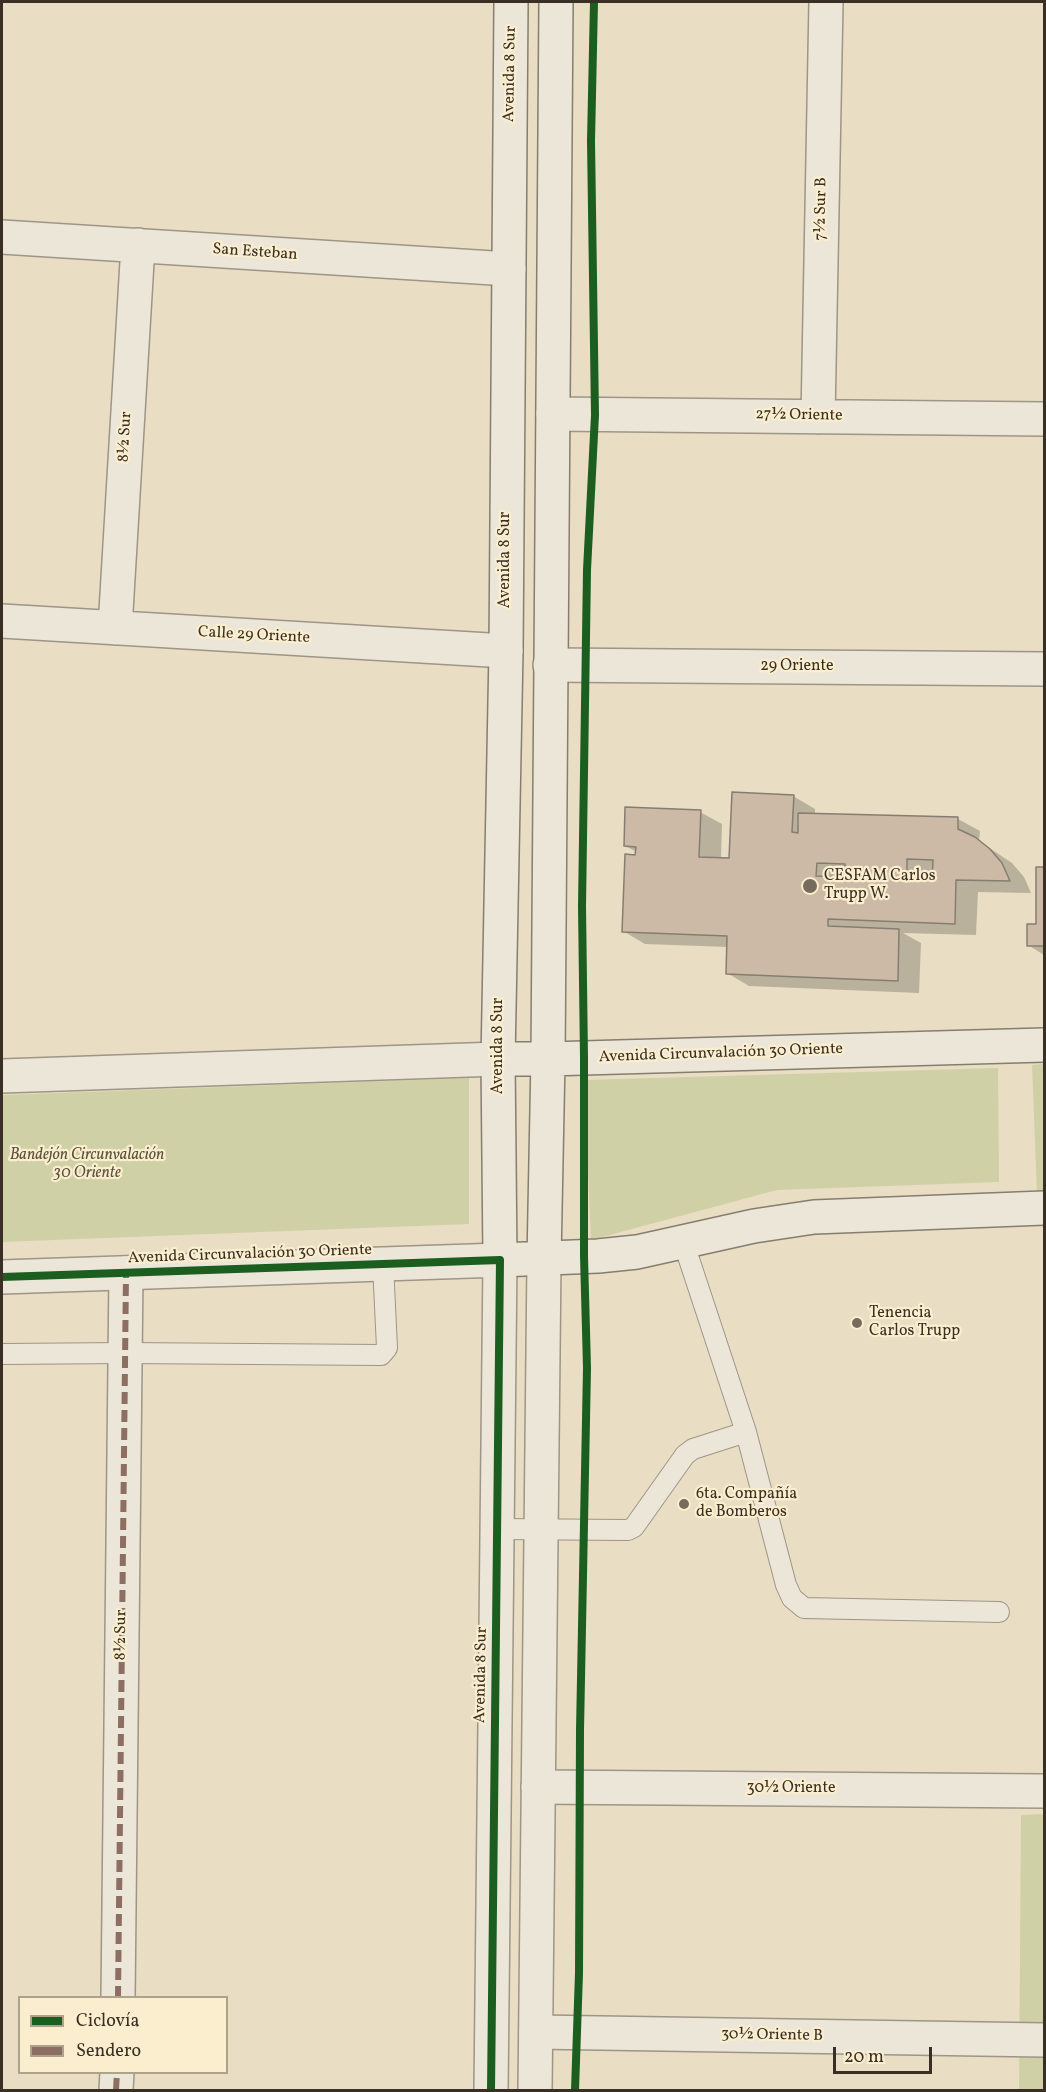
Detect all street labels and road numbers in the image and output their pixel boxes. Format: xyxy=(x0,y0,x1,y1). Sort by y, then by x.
street label: Avenida 8 Sur xyxy=(501,26,521,122)
street label: 7½ Sur B xyxy=(812,177,832,241)
street label: San Esteban xyxy=(212,240,298,266)
street label: 27½ Oriente xyxy=(755,406,843,426)
street label: 8½ Sur xyxy=(115,411,137,463)
street label: Avenida 8 Sur xyxy=(496,512,516,608)
street label: Calle 29 Oriente xyxy=(198,623,310,649)
street label: 29 Oriente xyxy=(760,657,834,677)
street label: Avenida 8 Sur xyxy=(489,998,509,1094)
street label: Avenida Circunvalación 30 Oriente xyxy=(599,1040,843,1068)
street label: Avenida Circunvalación 30 Oriente xyxy=(128,1241,372,1269)
street label: 8½ Sur xyxy=(112,1609,132,1661)
street label: Avenida 8 Sur xyxy=(472,1627,492,1723)
street label: 30½ Oriente xyxy=(747,1779,835,1799)
street label: 30½ Oriente B xyxy=(721,2026,823,2046)

